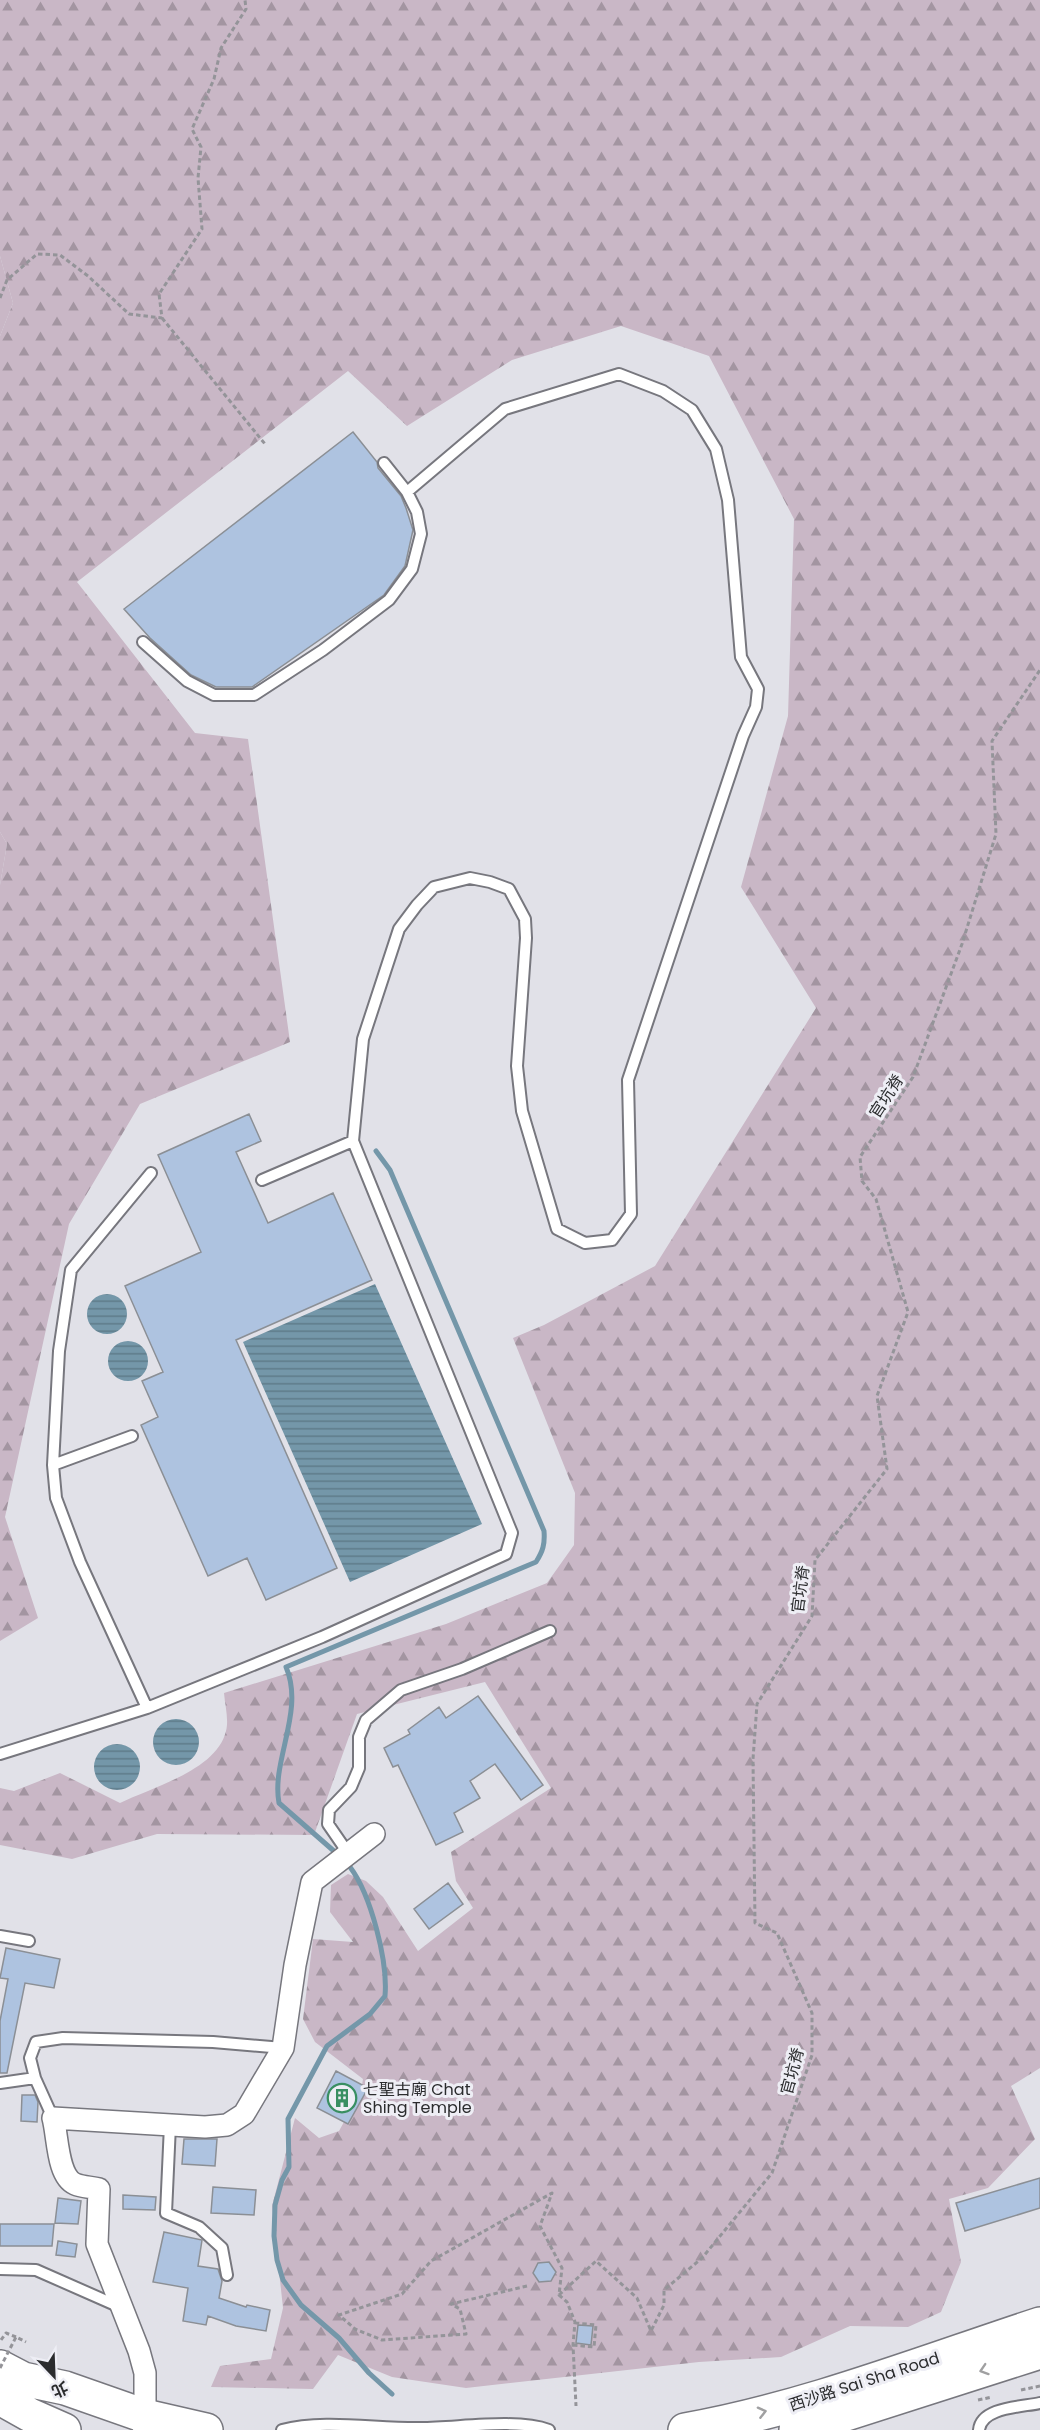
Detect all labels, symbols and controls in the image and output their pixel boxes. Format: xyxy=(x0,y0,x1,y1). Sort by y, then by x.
street label: 官坑脊 xyxy=(864,1070,909,1123)
street label: 官坑脊 xyxy=(786,1564,815,1614)
street label: 官坑脊 xyxy=(775,2045,810,2097)
place label: 七聖古廟 Chat Shing Temple xyxy=(363,2078,472,2119)
building icon: 七聖古廟 Chat Shing Temple xyxy=(326,2082,358,2114)
north arrow xyxy=(24,2346,84,2406)
street label: 西沙路 Sai Sha Road xyxy=(786,2346,942,2417)
one-way arrow xyxy=(979,2362,990,2375)
text: 北 xyxy=(48,2376,72,2403)
one-way arrow xyxy=(757,2407,767,2420)

